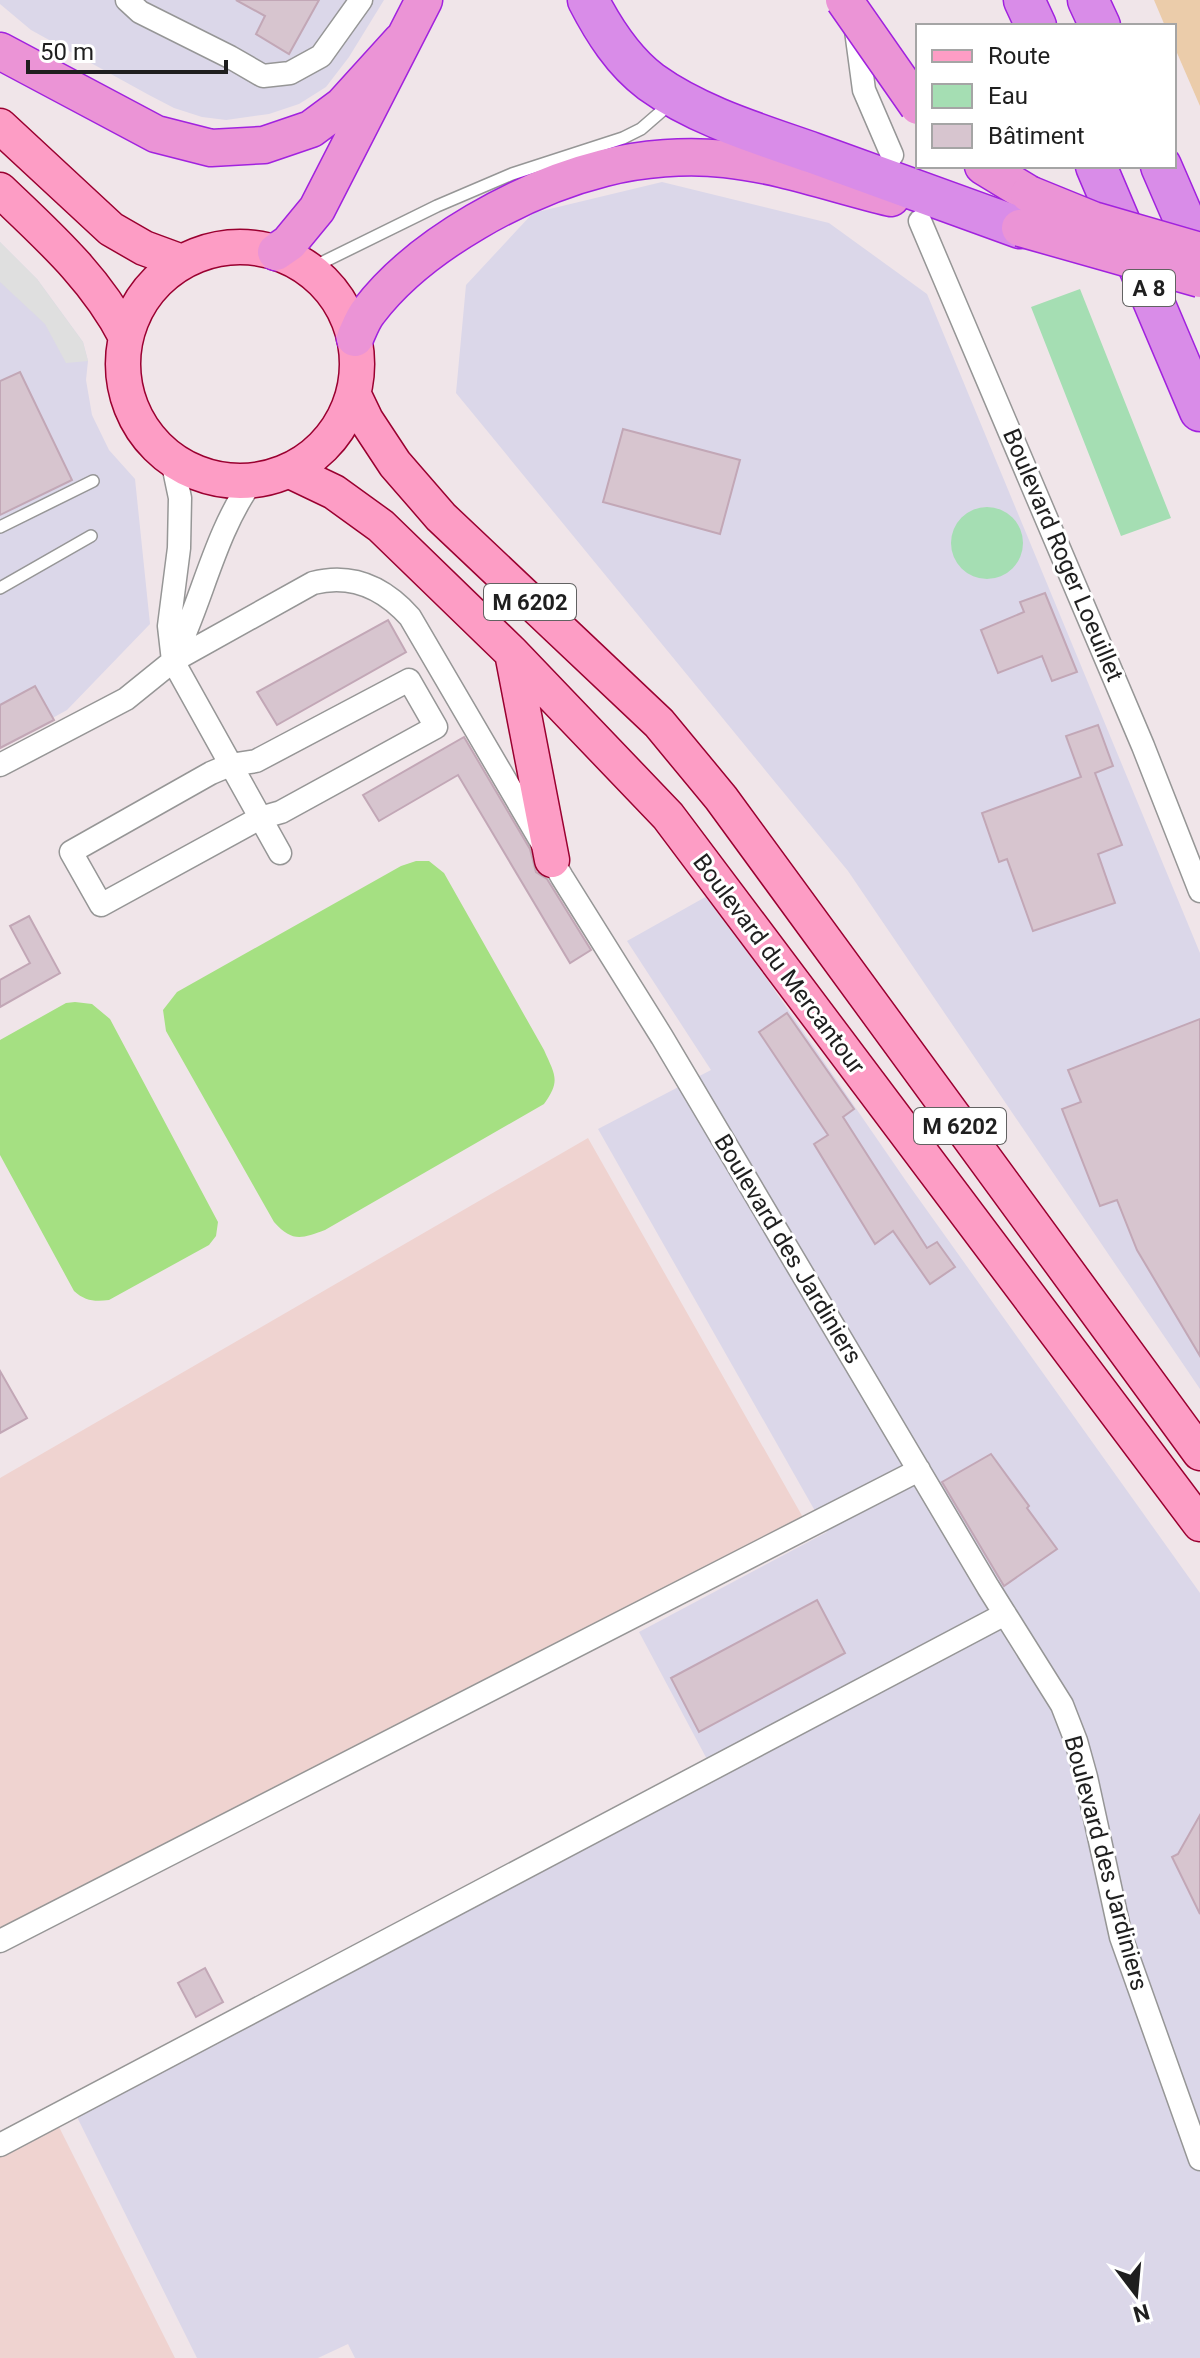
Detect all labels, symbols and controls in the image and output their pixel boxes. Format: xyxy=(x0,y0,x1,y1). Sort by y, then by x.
scale bar xyxy=(28,24,226,74)
legend xyxy=(916,24,1176,168)
text: 50 m xyxy=(40,38,94,66)
text: Route xyxy=(988,42,1050,70)
text: Eau xyxy=(988,82,1028,110)
text: Bâtiment xyxy=(988,122,1085,150)
road number: A 8 xyxy=(1123,270,1175,306)
street label: Boulevard Roger Loeuillet xyxy=(997,425,1129,686)
road number: M 6202 xyxy=(484,584,576,620)
street label: Boulevard du Mercantour xyxy=(687,849,871,1079)
road number: M 6202 xyxy=(914,1108,1006,1144)
street label: Boulevard des Jardiniers xyxy=(708,1129,868,1369)
street label: Boulevard des Jardiniers xyxy=(1058,1733,1154,1993)
north arrow xyxy=(1096,2254,1176,2334)
text: N xyxy=(1130,2299,1152,2327)

